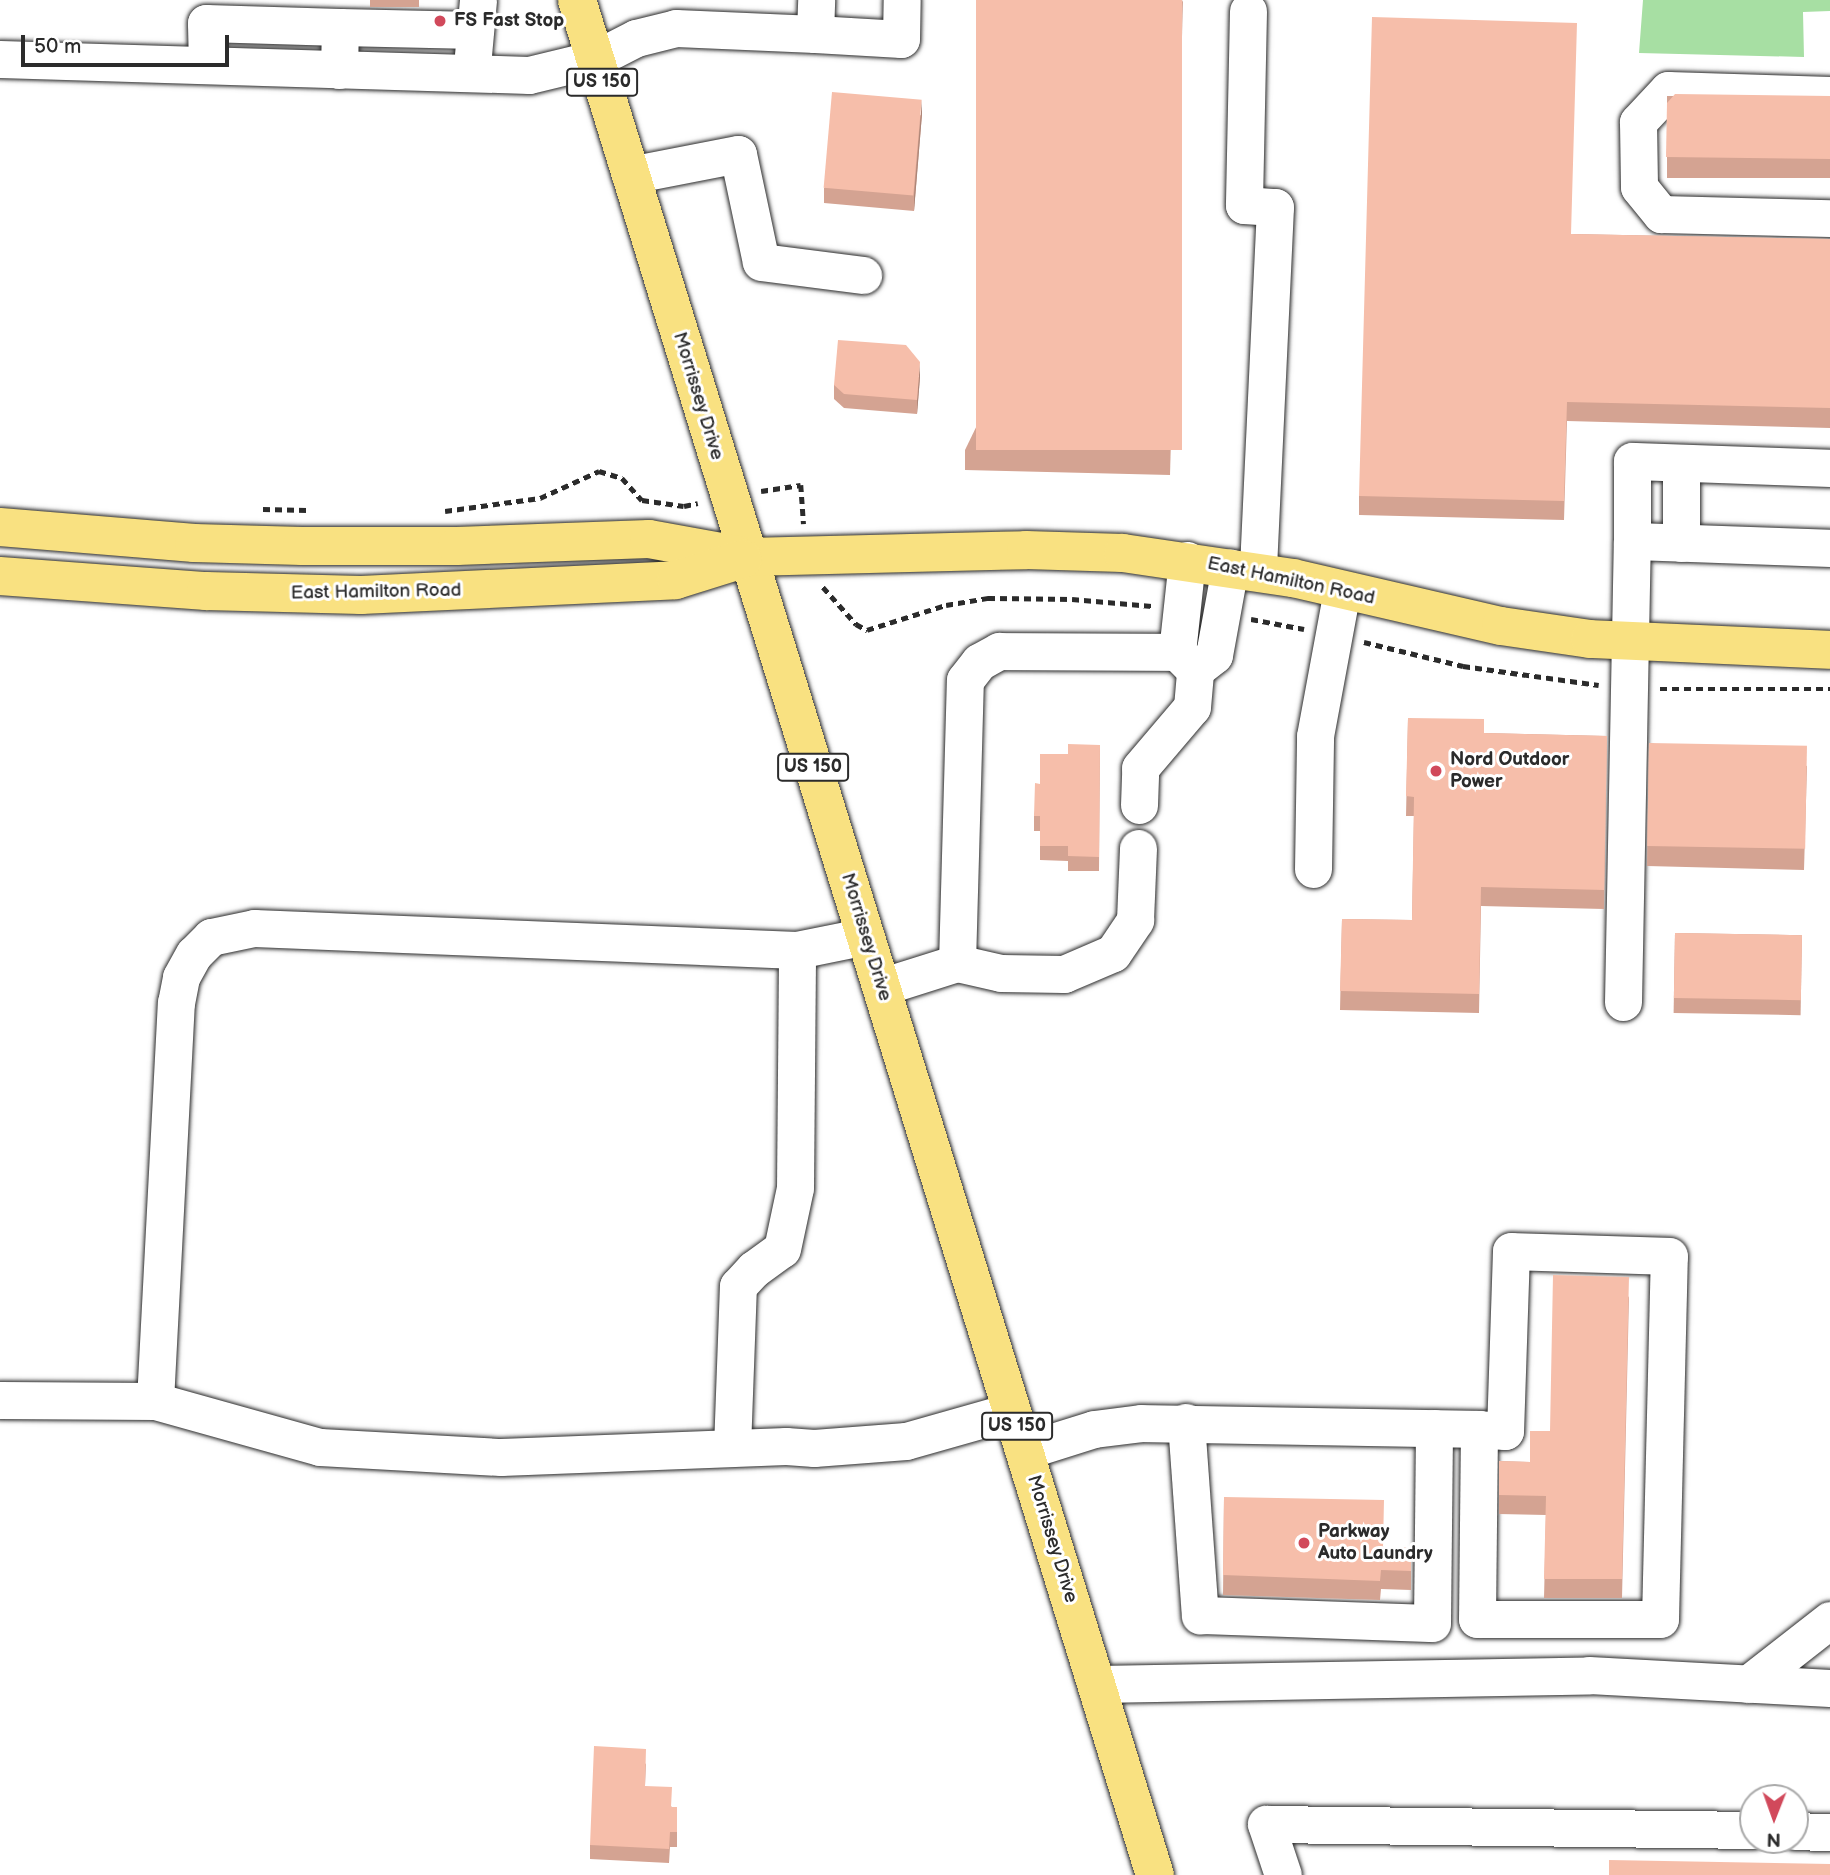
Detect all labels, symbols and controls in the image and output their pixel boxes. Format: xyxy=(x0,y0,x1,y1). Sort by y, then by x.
place label: FS Fast Stop xyxy=(454,10,564,32)
marker: FS Fast Stop xyxy=(432,13,448,29)
scale bar xyxy=(24,21,233,65)
text: 50 m xyxy=(34,34,81,59)
road number: US 150 xyxy=(565,68,639,96)
street label: Morrissey Drive xyxy=(668,329,728,463)
street label: East Hamilton Road xyxy=(1205,552,1377,610)
street label: East Hamilton Road xyxy=(291,579,461,605)
place label: Nord Outdoor Power xyxy=(1450,749,1569,793)
road number: US 150 xyxy=(776,752,850,782)
marker: Nord Outdoor Power xyxy=(1428,763,1444,779)
street label: Morrissey Drive xyxy=(836,870,896,1004)
road number: US 150 xyxy=(980,1412,1054,1441)
street label: Morrissey Drive xyxy=(1022,1472,1082,1606)
place label: Parkway Auto Laundry xyxy=(1318,1521,1433,1565)
marker: Parkway Auto Laundry xyxy=(1296,1535,1312,1551)
north arrow xyxy=(1739,1784,1809,1854)
text: N xyxy=(1766,1827,1781,1850)

